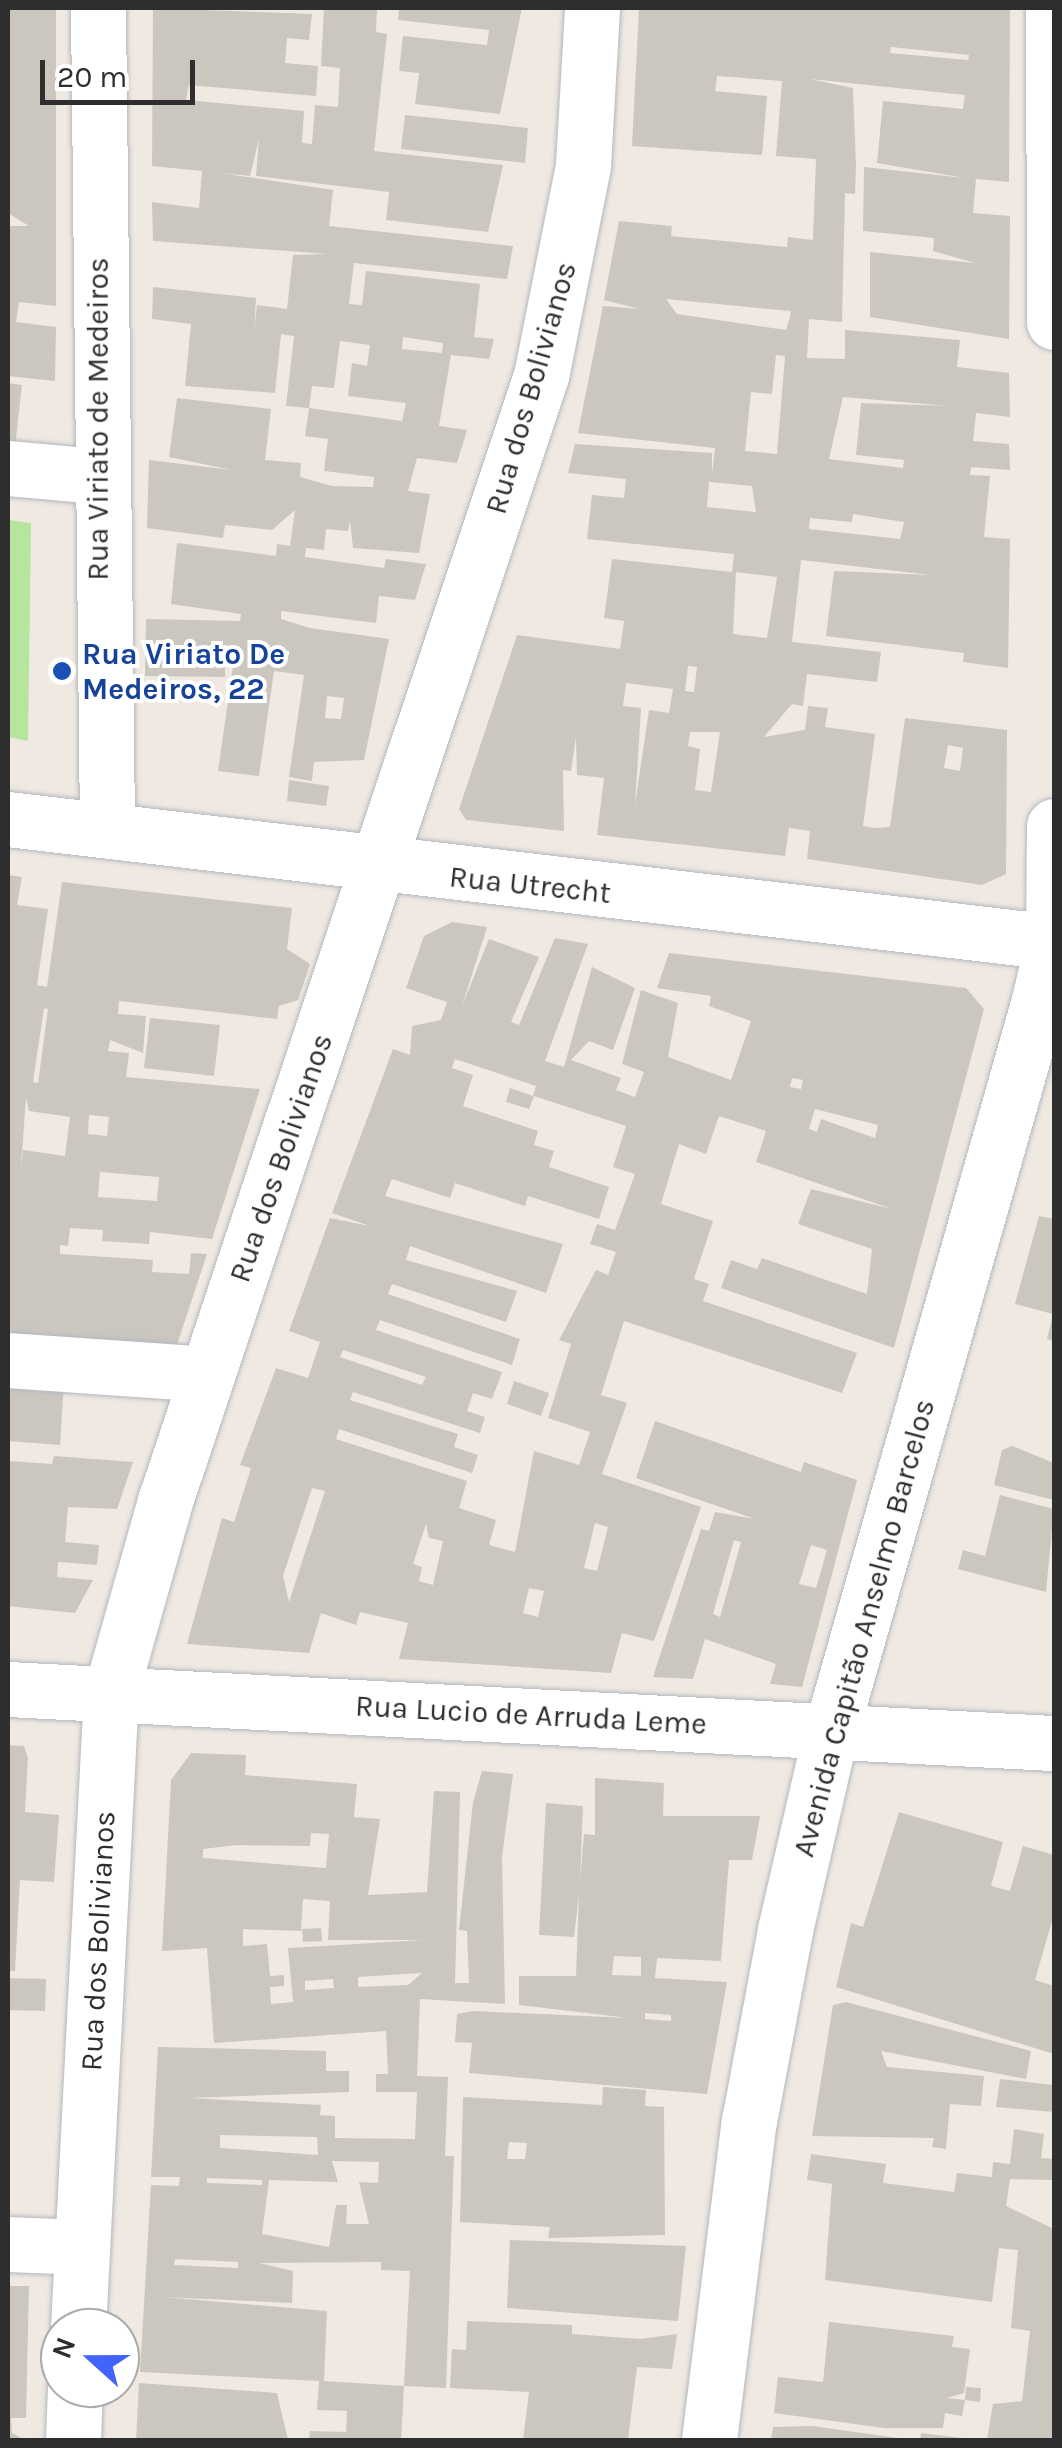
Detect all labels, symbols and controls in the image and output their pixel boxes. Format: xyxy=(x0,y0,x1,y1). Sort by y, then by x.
scale bar xyxy=(45,40,200,102)
text: 20 m xyxy=(57,59,127,95)
street label: Rua Viriato de Medeiros xyxy=(80,257,116,581)
street label: Rua dos Bolivianos xyxy=(478,258,584,518)
place label: Rua Viriato De Medeiros, 22 xyxy=(82,636,285,706)
marker: Rua Viriato De Medeiros, 22 xyxy=(51,660,73,682)
street label: Rua Utrecht xyxy=(447,859,613,911)
street label: Rua dos Bolivianos xyxy=(222,1029,340,1287)
street label: Avenida Capitão Anselmo Barcelos xyxy=(786,1395,942,1861)
street label: Rua Lucio de Arruda Leme xyxy=(354,1688,708,1742)
street label: Rua dos Bolivianos xyxy=(73,1810,123,2072)
north arrow xyxy=(40,2308,140,2408)
text: N xyxy=(44,2333,82,2363)

